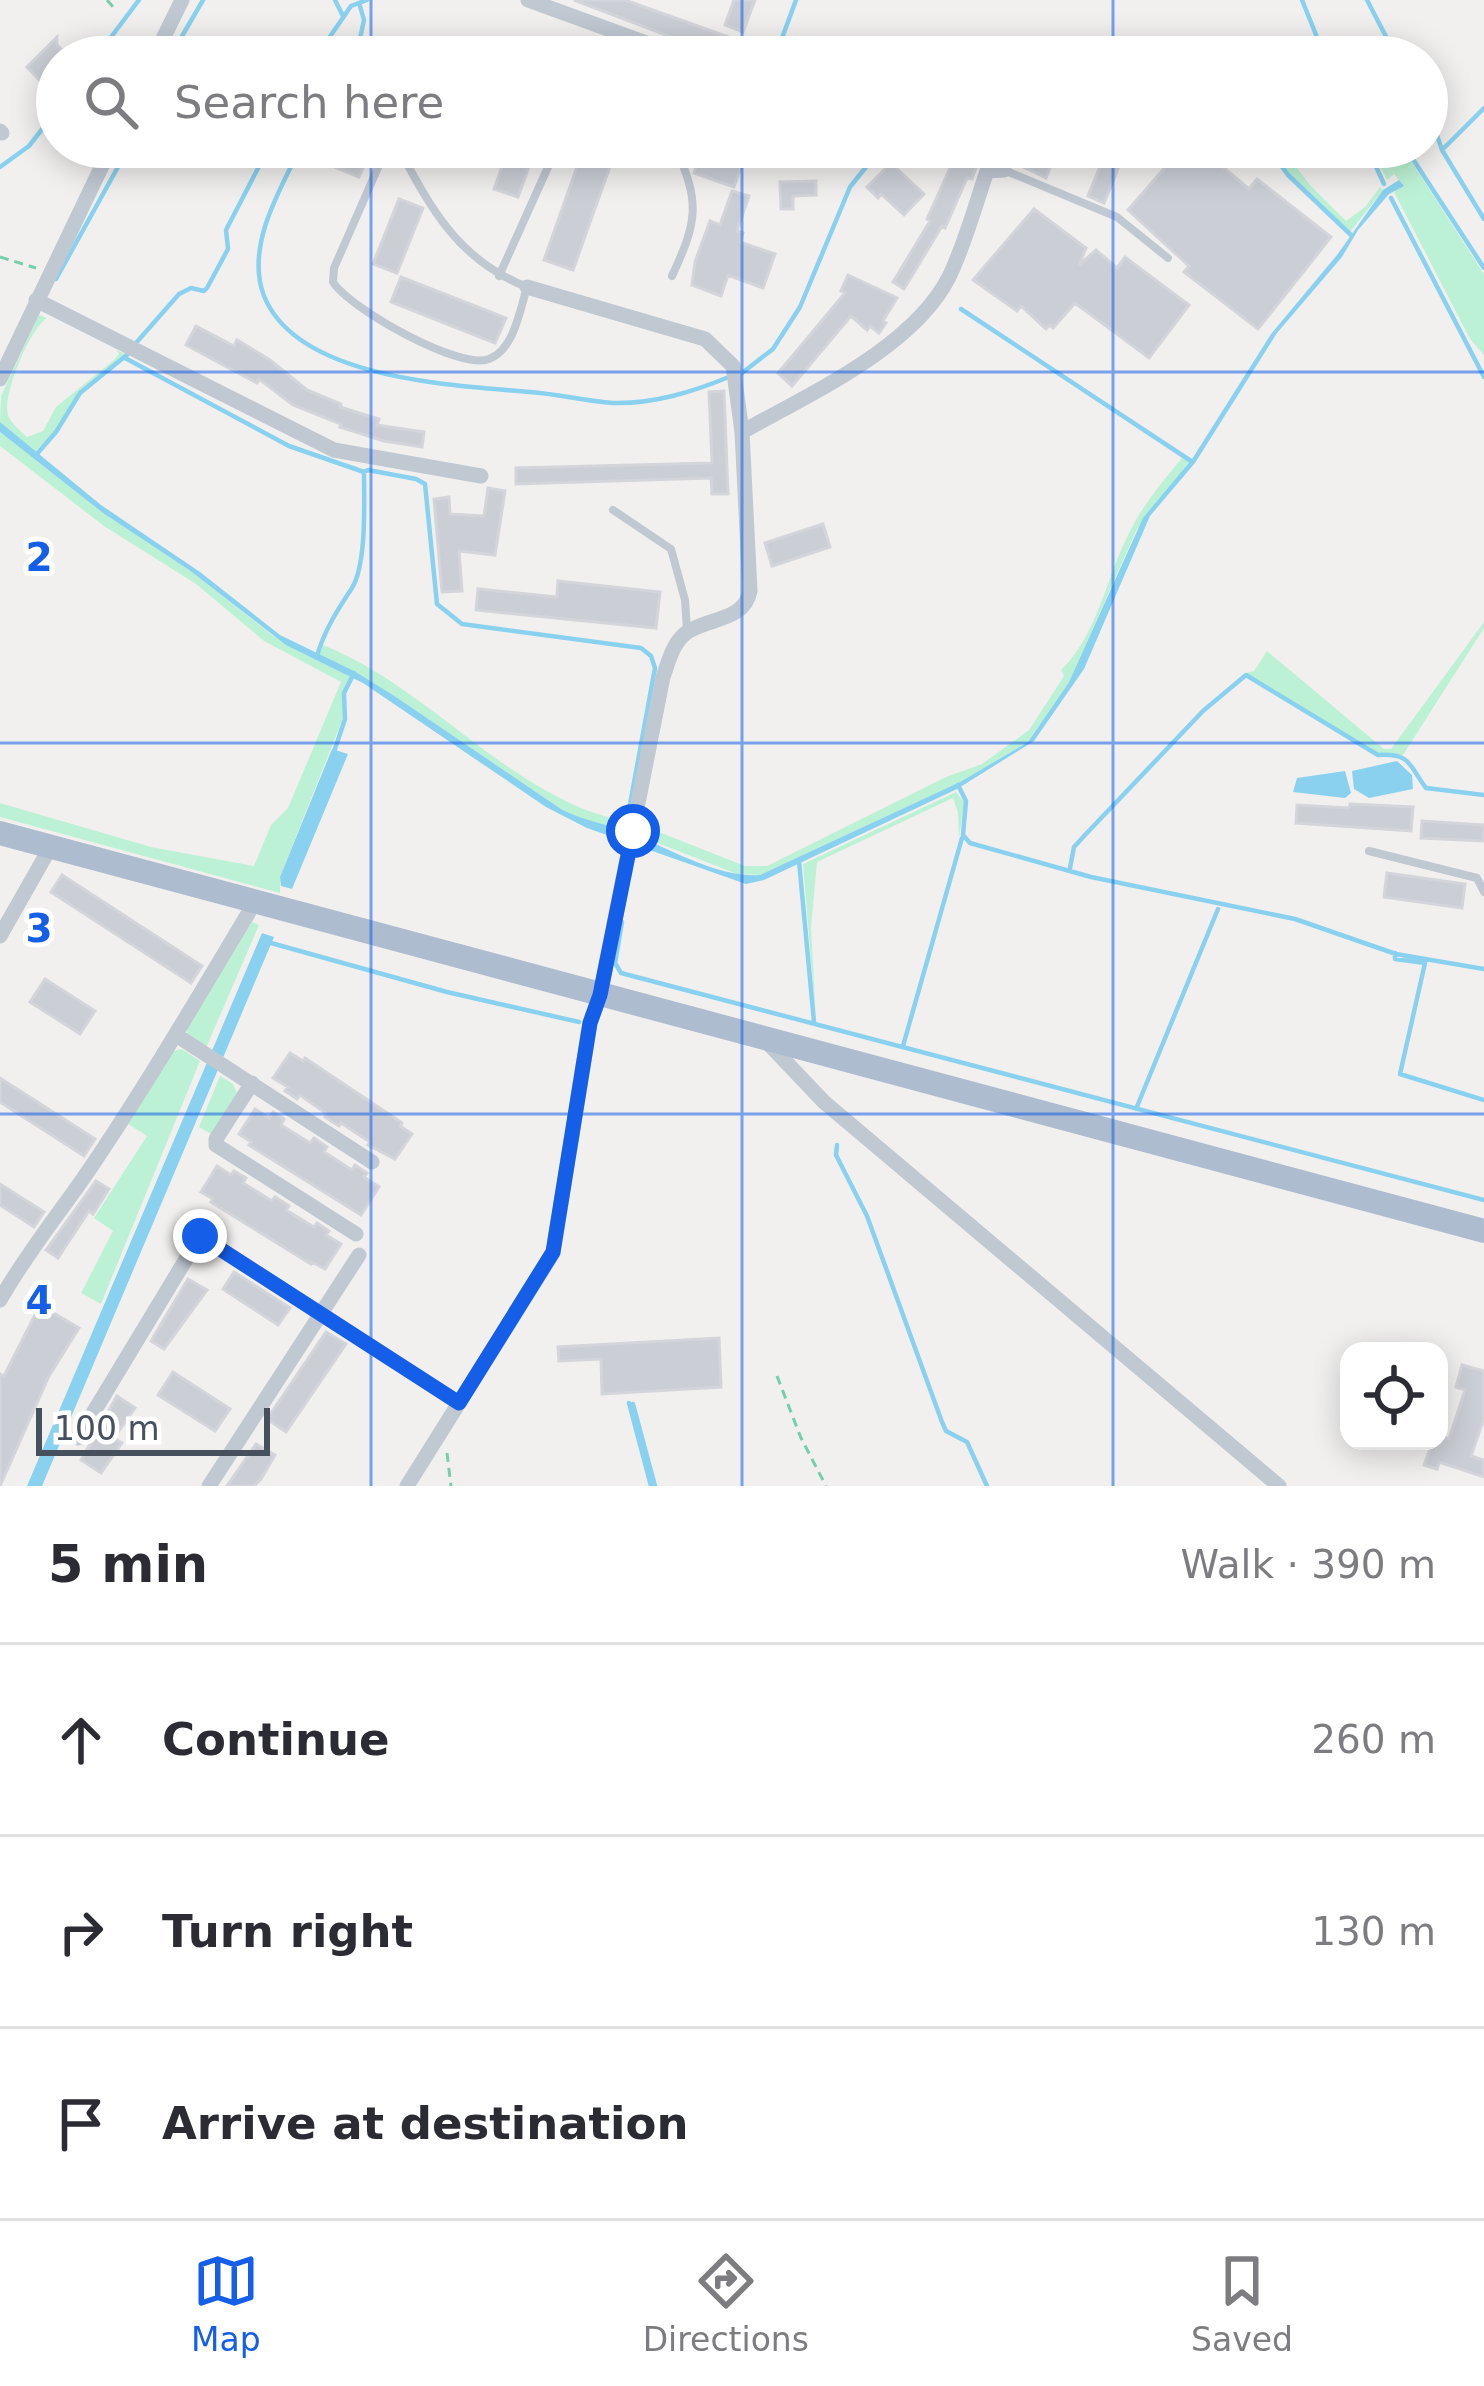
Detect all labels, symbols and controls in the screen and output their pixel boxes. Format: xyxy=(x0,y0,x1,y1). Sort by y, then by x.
search box xyxy=(36,36,1448,168)
icon: search xyxy=(78,69,144,135)
text: Search here xyxy=(174,76,444,129)
text: 2 xyxy=(25,535,53,580)
route start xyxy=(606,804,660,858)
text: 3 xyxy=(25,906,53,951)
route end xyxy=(173,1209,227,1263)
text: 4 xyxy=(25,1278,53,1323)
map controls xyxy=(1340,1342,1448,1450)
button: locate xyxy=(1340,1342,1448,1450)
scale bar xyxy=(36,1402,270,1455)
text: 100 m xyxy=(54,1409,160,1448)
text: 5 min xyxy=(48,1535,208,1594)
text: Walk · 390 m xyxy=(1181,1542,1436,1587)
icon: ahead xyxy=(48,1707,114,1773)
text: Continue xyxy=(162,1713,390,1766)
text: 260 m xyxy=(1311,1717,1436,1762)
icon: right xyxy=(48,1899,114,1965)
text: Turn right xyxy=(162,1905,413,1958)
text: 130 m xyxy=(1311,1909,1436,1954)
icon: arrive xyxy=(48,2091,114,2157)
text: Arrive at destination xyxy=(162,2097,688,2150)
tab: Map xyxy=(191,2248,261,2359)
tab: Directions xyxy=(643,2248,809,2359)
tab: Saved xyxy=(1191,2248,1293,2359)

